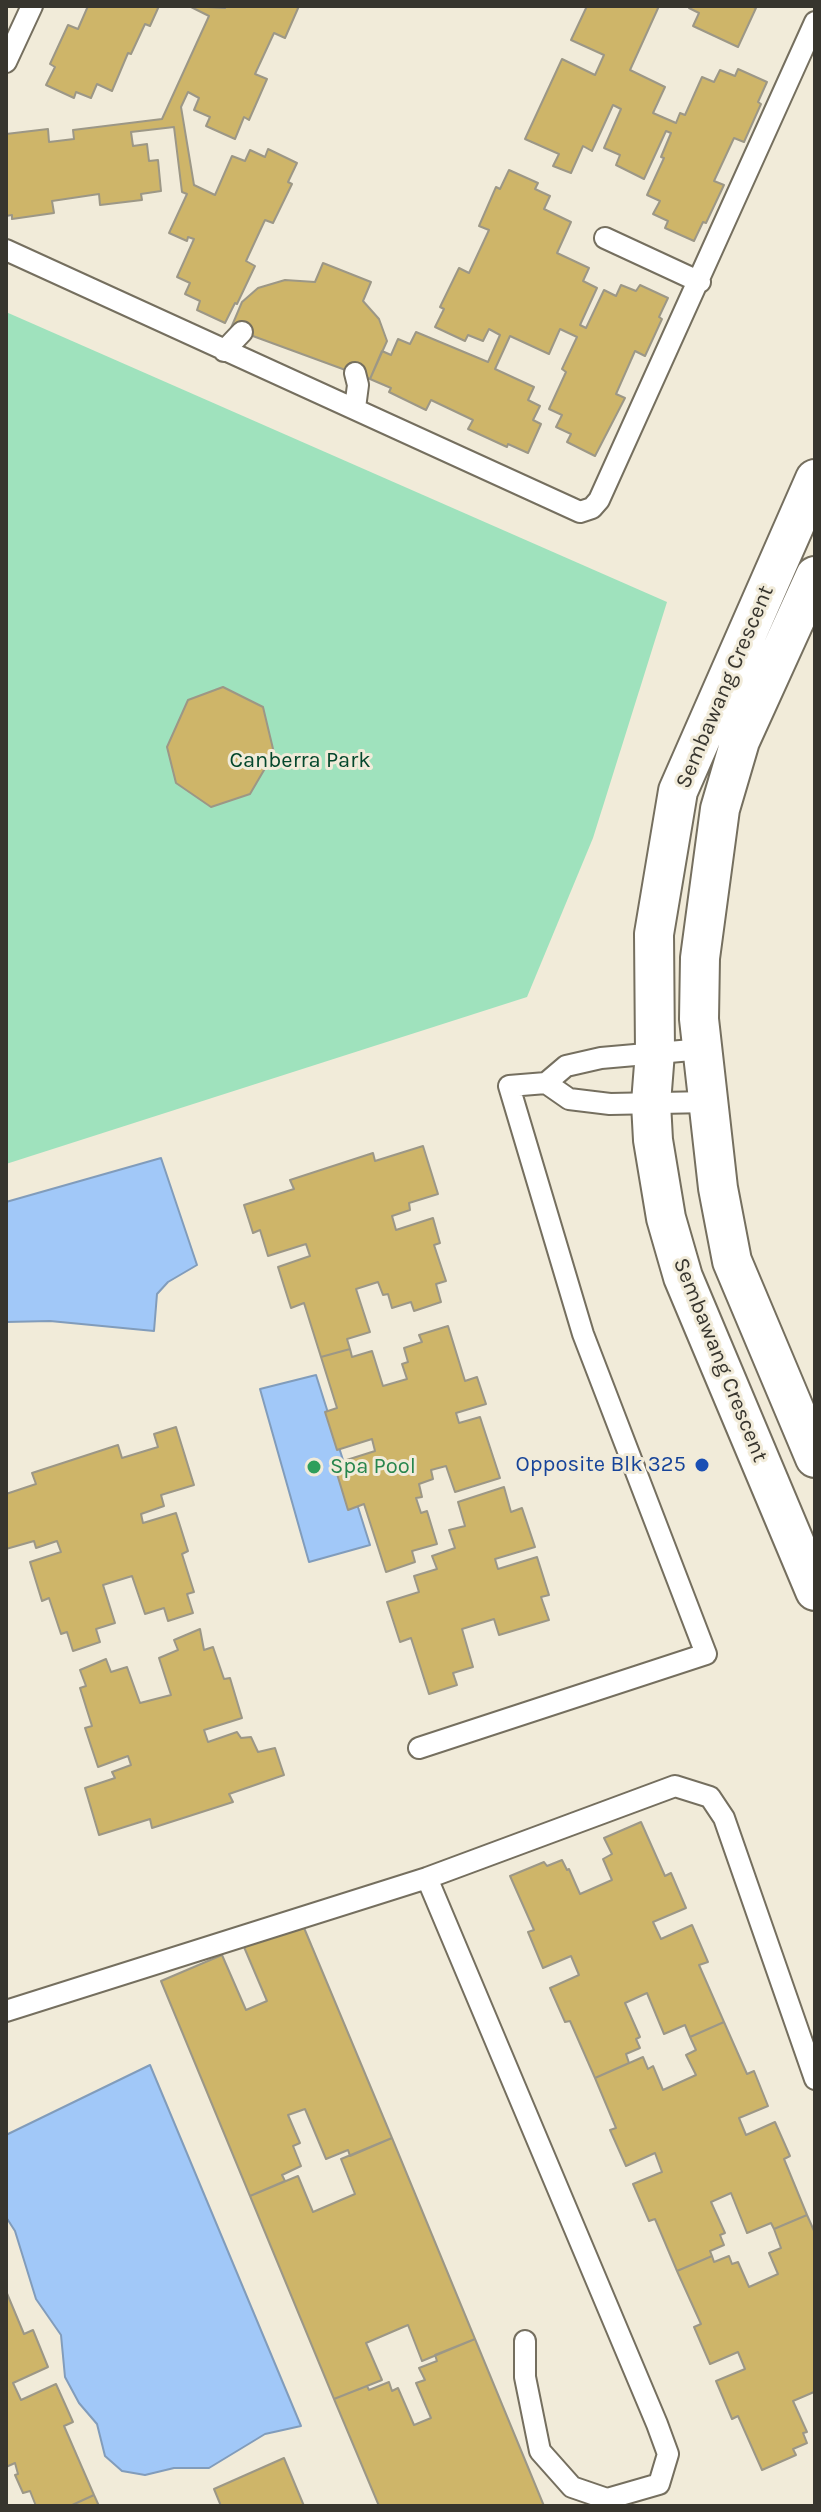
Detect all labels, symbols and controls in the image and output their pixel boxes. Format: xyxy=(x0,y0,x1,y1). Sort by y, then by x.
street label: Sembawang Crescent xyxy=(670,582,780,792)
park label: Canberra Park xyxy=(229,748,371,774)
street label: Sembawang Crescent xyxy=(667,1254,773,1466)
place label: Opposite Blk 325 xyxy=(516,1452,686,1478)
place label: Spa Pool xyxy=(330,1454,416,1480)
marker: Opposite Blk 325 xyxy=(693,1456,711,1474)
marker: Spa Pool xyxy=(305,1458,323,1476)

